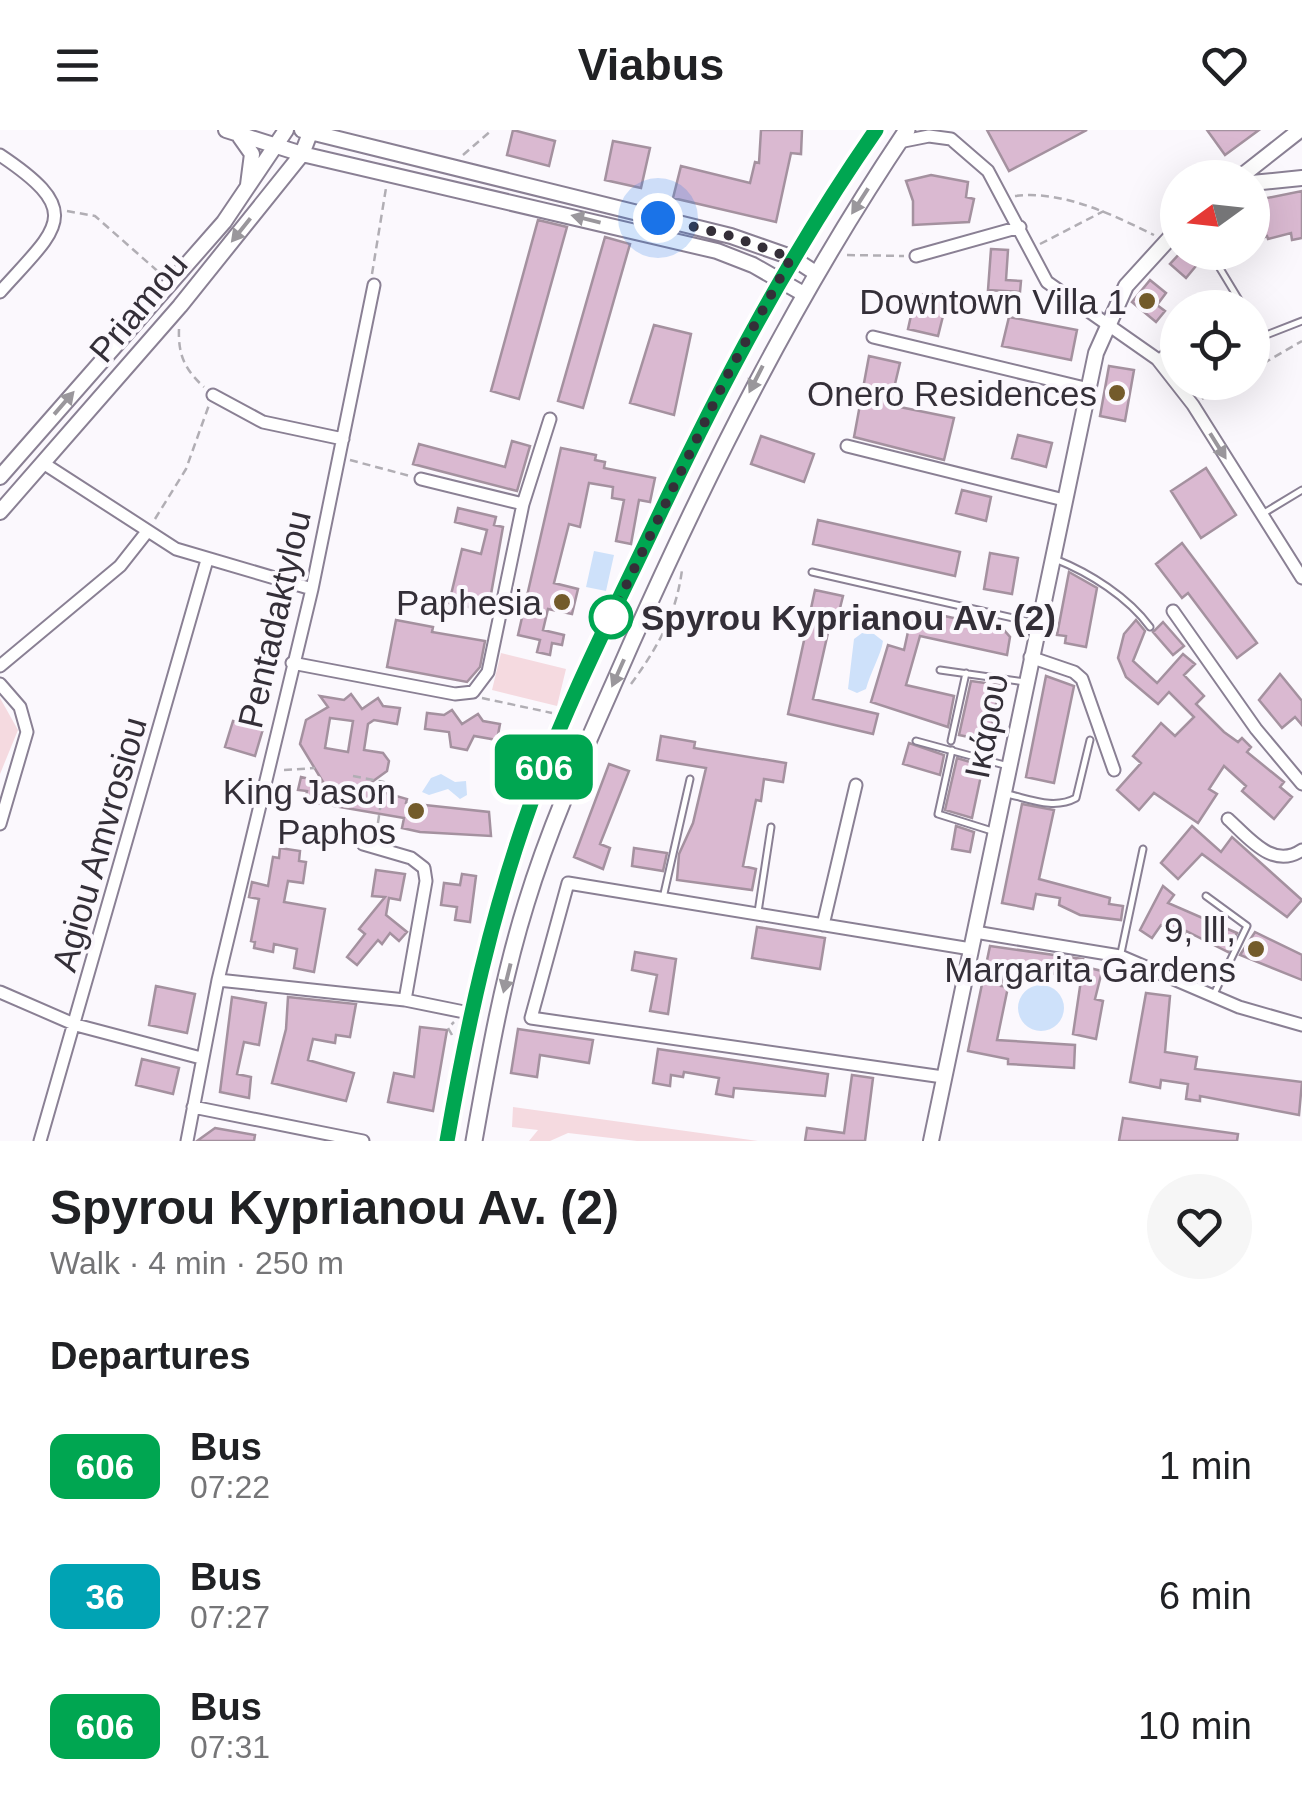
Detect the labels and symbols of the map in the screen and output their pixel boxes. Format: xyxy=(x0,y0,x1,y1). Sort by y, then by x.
north arrow xyxy=(1160,160,1270,270)
one-way arrow xyxy=(852,187,870,215)
your location xyxy=(633,193,683,243)
one-way arrow xyxy=(570,211,601,227)
one-way arrow xyxy=(231,217,252,243)
street label: Priamou xyxy=(81,245,195,369)
place label: Downtown Villa 1 xyxy=(859,282,1127,321)
marker: Downtown Villa 1 xyxy=(1136,290,1158,312)
one-way arrow xyxy=(748,365,765,394)
place label: Onero Residences xyxy=(807,374,1097,413)
marker: Onero Residences xyxy=(1106,382,1128,404)
one-way arrow xyxy=(53,391,75,416)
one-way arrow xyxy=(1208,432,1227,459)
street label: Pentadaktylou xyxy=(230,507,318,731)
place label: Paphesia xyxy=(396,583,543,622)
marker: Paphesia xyxy=(551,591,573,613)
marker: Spyrou Kyprianou Av. (2) xyxy=(590,596,632,638)
place label: Spyrou Kyprianou Av. (2) xyxy=(641,598,1056,637)
one-way arrow xyxy=(610,658,626,688)
street label: Ικάρου xyxy=(957,670,1015,782)
street label: Agiou Amvrosiou xyxy=(44,712,154,976)
line badge: 606 xyxy=(486,734,602,800)
place label: King Jason Paphos xyxy=(223,772,396,851)
marker: King Jason Paphos xyxy=(405,800,427,822)
place label: 9, lll, Margarita Gardens xyxy=(944,910,1236,989)
marker: 9, lll, Margarita Gardens xyxy=(1245,938,1267,960)
one-way arrow xyxy=(499,963,514,994)

